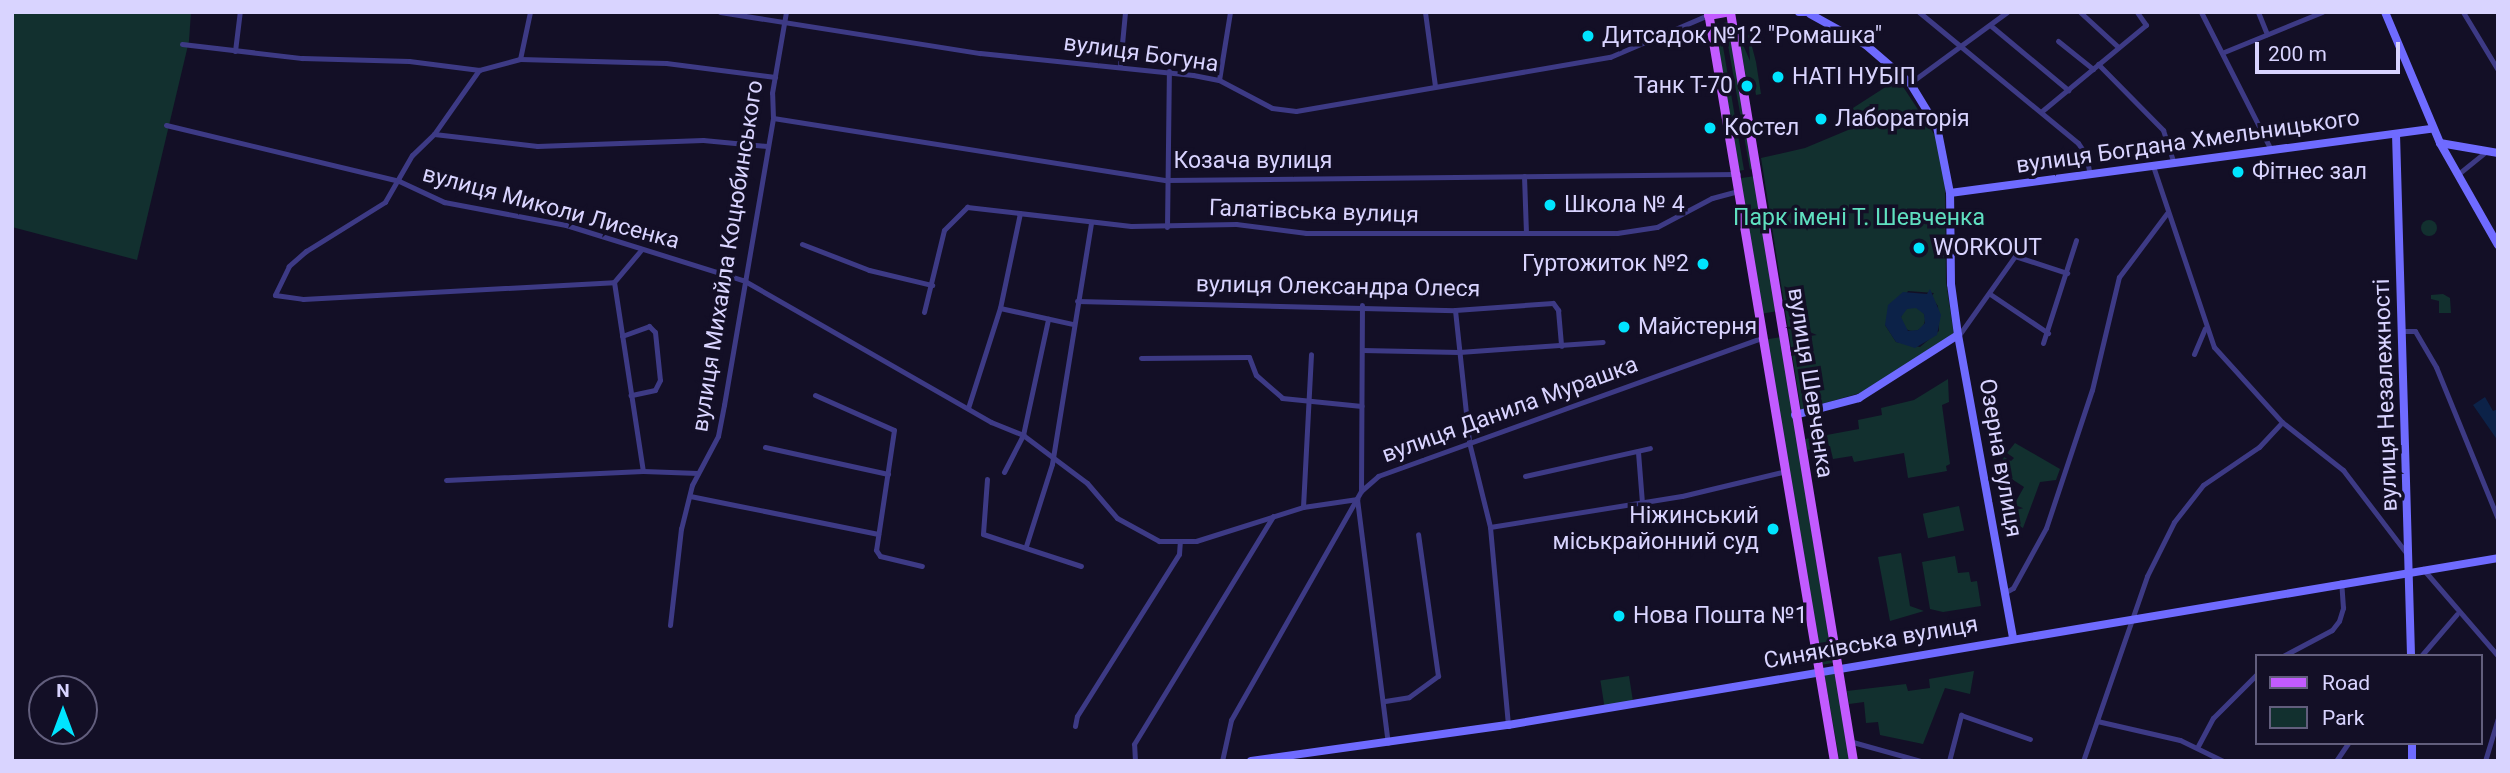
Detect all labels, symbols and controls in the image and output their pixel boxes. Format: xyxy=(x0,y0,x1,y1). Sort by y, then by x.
place label: Дитсадок №12 "Ромашка" xyxy=(1602,22,1882,50)
marker: Дитсадок №12 "Ромашка" xyxy=(1580,28,1596,44)
scale bar xyxy=(2258,28,2403,72)
street label: вулиця Богуна xyxy=(1062,29,1220,79)
text: 200 m xyxy=(2268,42,2327,66)
place label: НАТІ НУБІП xyxy=(1792,63,1916,91)
marker: НАТІ НУБІП xyxy=(1770,69,1786,85)
place label: Танк Т-70 xyxy=(1633,72,1733,100)
street label: вулиця Михайла Коцюбинського xyxy=(687,78,769,434)
marker: Танк Т-70 xyxy=(1739,78,1755,94)
street label: вулиця Богдана Хмельницького xyxy=(2014,104,2362,180)
place label: Лабораторія xyxy=(1835,105,1970,133)
marker: Лабораторія xyxy=(1813,111,1829,127)
place label: Костел xyxy=(1724,114,1799,142)
marker: Костел xyxy=(1702,120,1718,136)
street label: Козача вулиця xyxy=(1174,147,1332,175)
place label: Фітнес зал xyxy=(2252,158,2367,186)
street label: вулиця Миколи Лисенка xyxy=(420,160,682,256)
marker: Фітнес зал xyxy=(2230,164,2246,180)
place label: Школа № 4 xyxy=(1564,191,1685,219)
street label: Галатівська вулиця xyxy=(1209,195,1419,229)
marker: Школа № 4 xyxy=(1542,197,1558,213)
park label: Парк імені Т. Шевченка xyxy=(1733,204,1985,232)
place label: WORKOUT xyxy=(1933,234,2042,262)
marker: WORKOUT xyxy=(1911,240,1927,256)
place label: Гуртожиток №2 xyxy=(1522,250,1689,278)
marker: Гуртожиток №2 xyxy=(1695,256,1711,272)
street label: вулиця Олександра Олеся xyxy=(1196,271,1480,303)
street label: вулиця Незалежності xyxy=(2368,278,2404,512)
street label: вулиця Шевченка xyxy=(1781,286,1839,480)
place label: Майстерня xyxy=(1638,313,1757,341)
marker: Майстерня xyxy=(1616,319,1632,335)
street label: вулиця Данила Мурашка xyxy=(1378,351,1642,469)
street label: Озерна вулиця xyxy=(1972,377,2028,539)
place label: Ніжинський міськрайонний суд xyxy=(1553,502,1759,556)
marker: Ніжинський міськрайонний суд xyxy=(1765,521,1781,537)
place label: Нова Пошта №1 xyxy=(1633,602,1808,630)
marker: Нова Пошта №1 xyxy=(1611,608,1627,624)
street label: Синяківська вулиця xyxy=(1762,611,1980,675)
legend xyxy=(2254,654,2482,745)
text: Road xyxy=(2322,671,2370,695)
north arrow xyxy=(28,675,98,745)
text: N xyxy=(56,679,70,702)
text: Park xyxy=(2322,706,2364,730)

